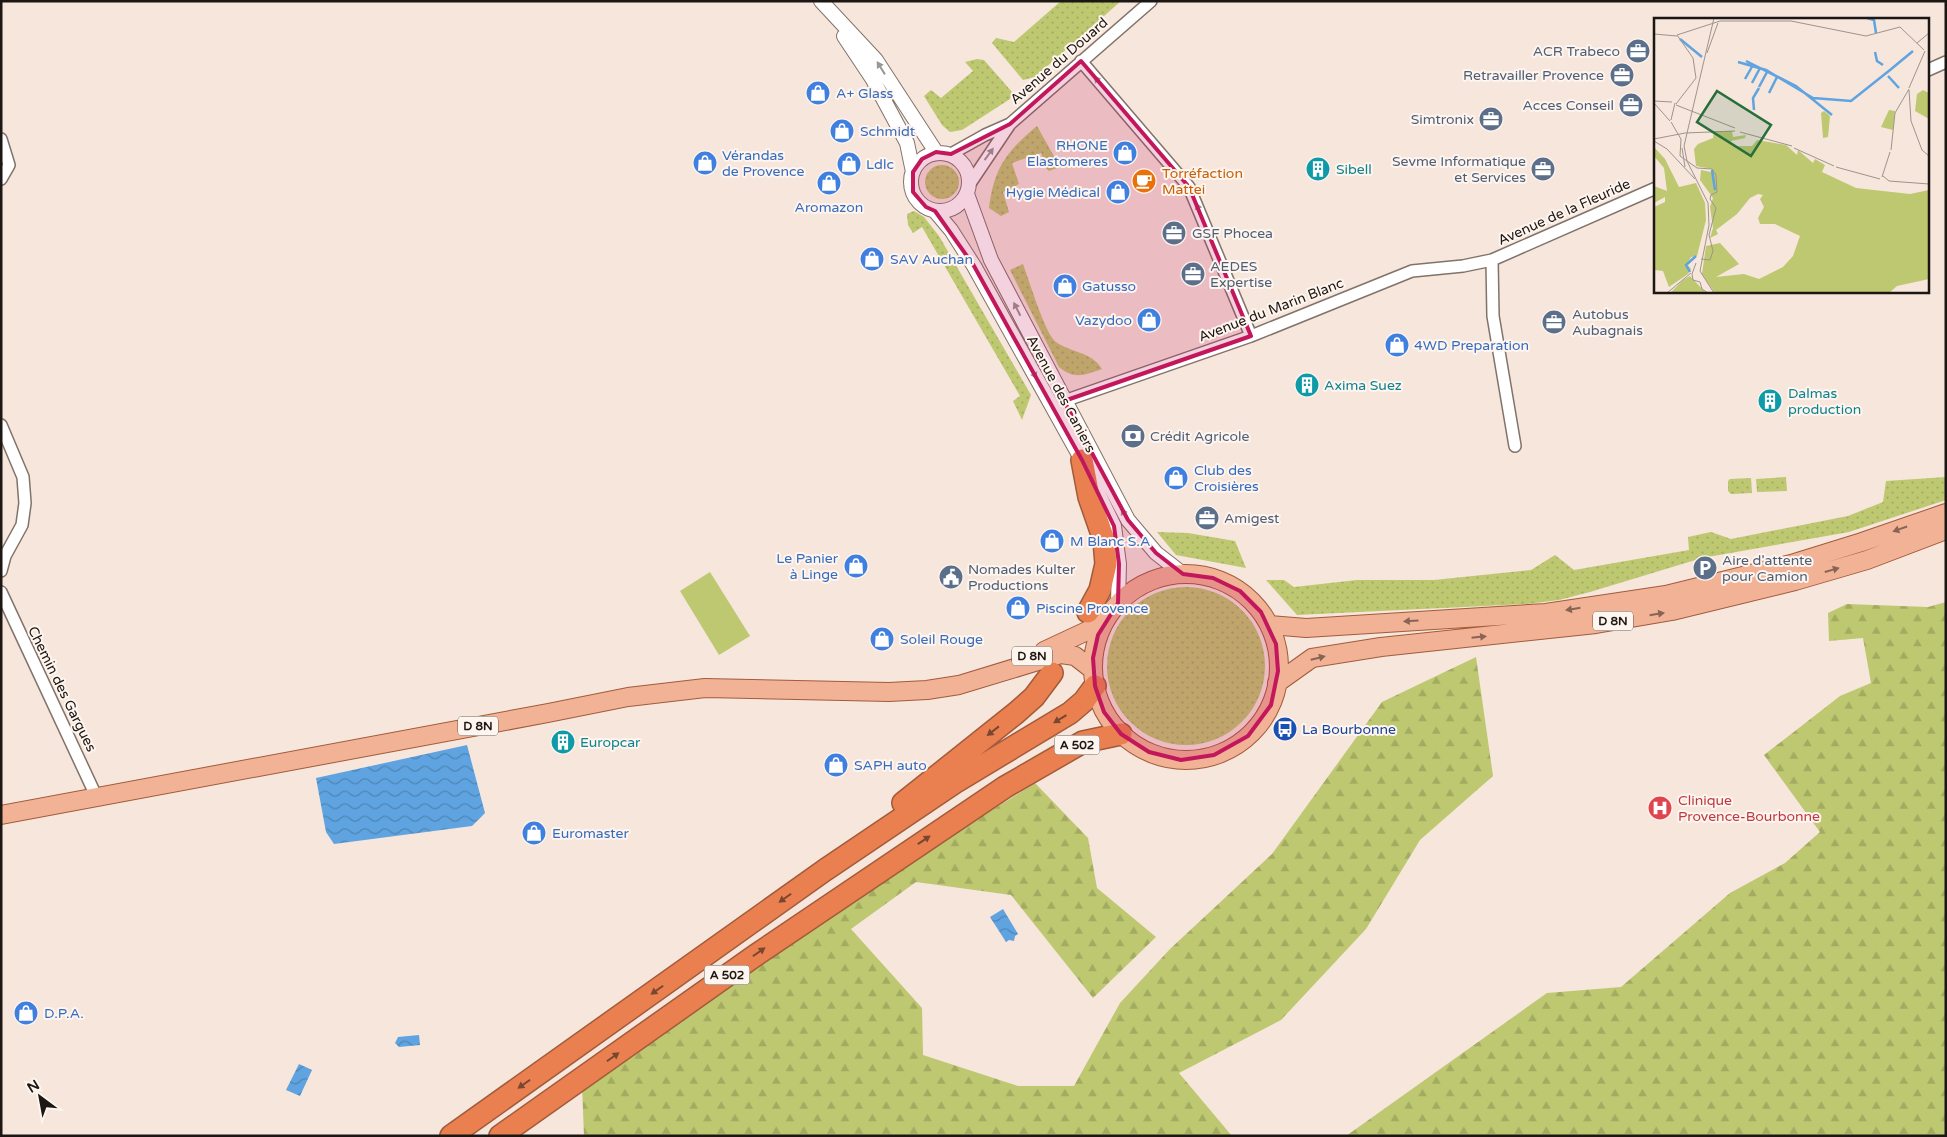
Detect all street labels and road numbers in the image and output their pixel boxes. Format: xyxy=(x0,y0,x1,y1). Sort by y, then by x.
street label: Avenue du Douard xyxy=(1007,14,1111,108)
street label: Avenue de la Fleuride xyxy=(1495,175,1633,249)
street label: Avenue du Marin Blanc xyxy=(1196,274,1346,346)
street label: Avenue des Caniers xyxy=(1023,332,1099,456)
road number: D 8N xyxy=(1593,612,1633,630)
street label: Chemin des Gargues xyxy=(24,624,100,755)
road number: D 8N xyxy=(1012,646,1052,666)
road number: D 8N xyxy=(458,716,498,736)
road number: A 502 xyxy=(1054,736,1100,754)
road number: A 502 xyxy=(704,966,750,984)

